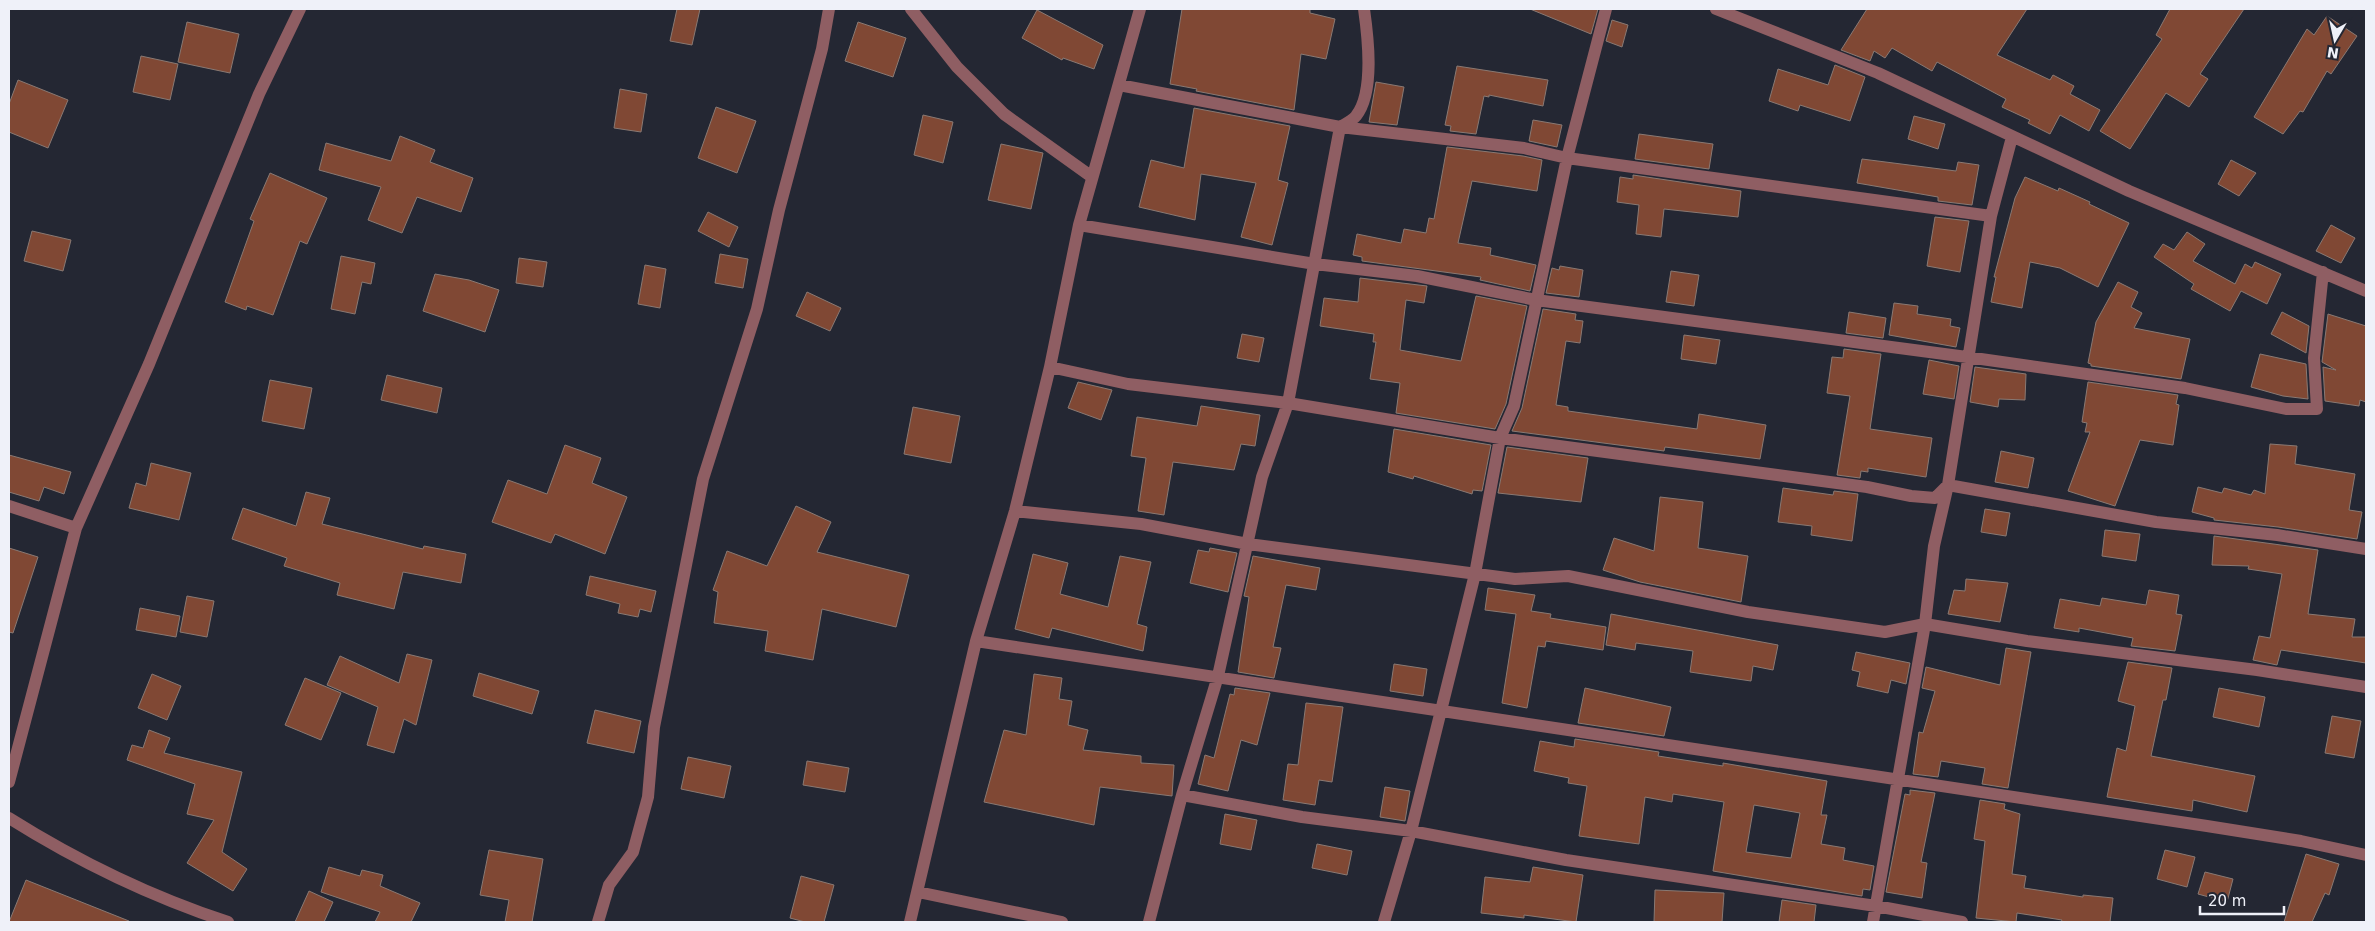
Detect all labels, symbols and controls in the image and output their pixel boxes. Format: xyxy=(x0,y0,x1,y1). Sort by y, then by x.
north arrow xyxy=(2310,15,2360,65)
text: N xyxy=(2326,44,2340,62)
scale bar xyxy=(2200,884,2284,916)
text: 20 m xyxy=(2208,892,2246,910)

